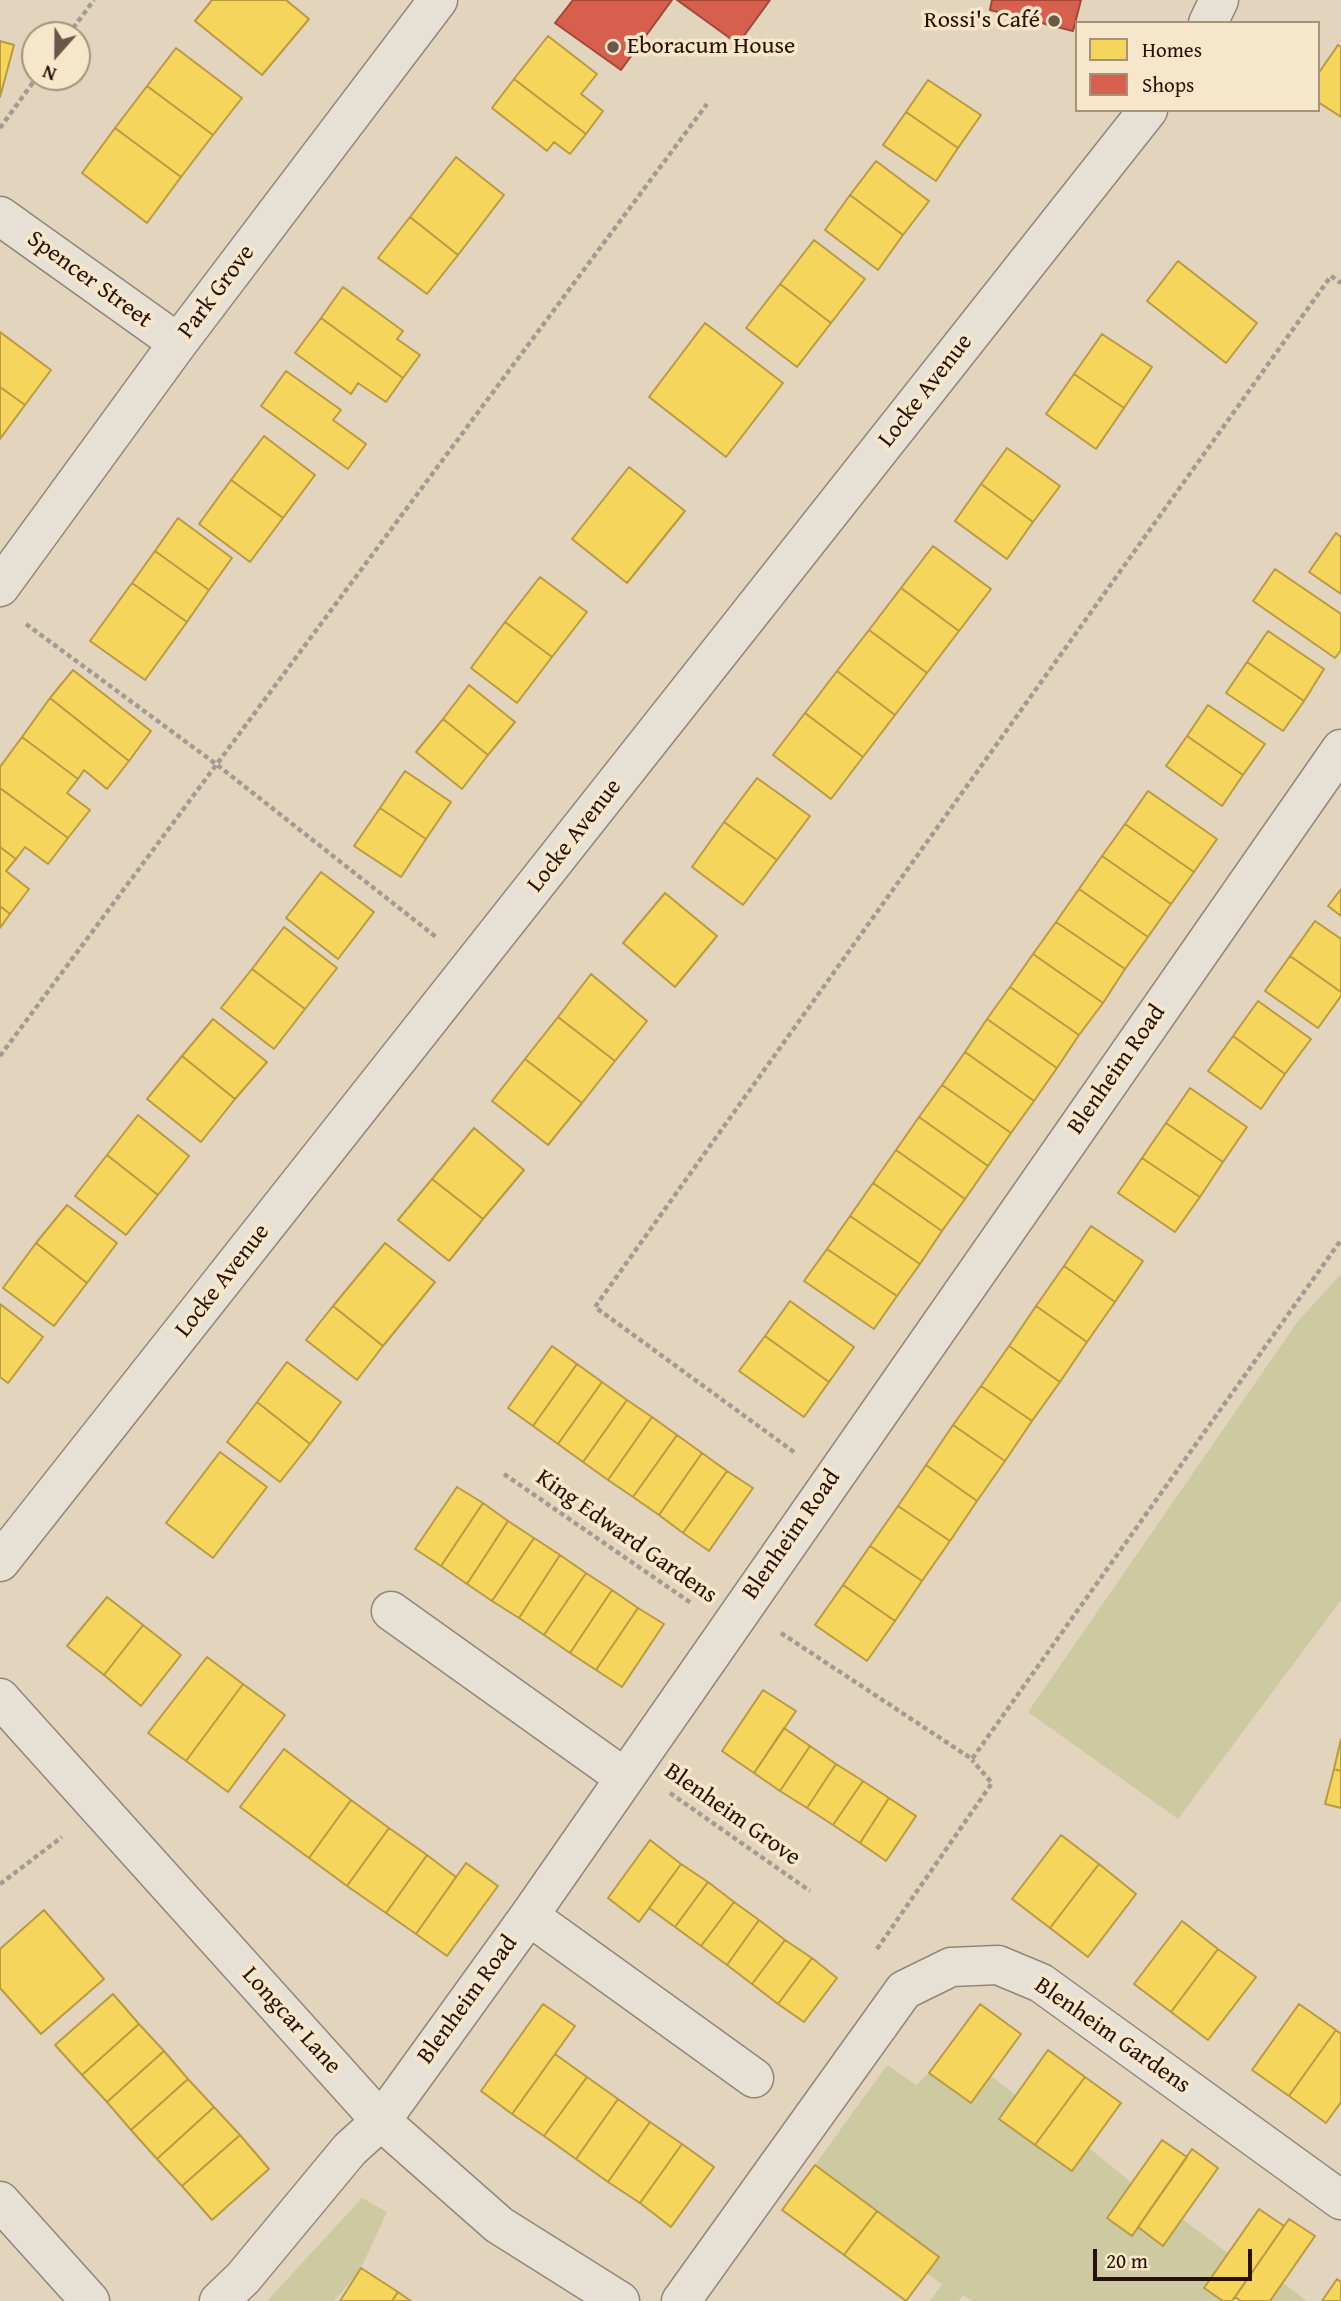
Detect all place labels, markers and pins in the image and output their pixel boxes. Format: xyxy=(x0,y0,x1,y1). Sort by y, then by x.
place label: Rossi's Café xyxy=(924,7,1040,35)
marker: Rossi's Café xyxy=(1046,13,1062,29)
place label: Eboracum House xyxy=(627,33,795,61)
marker: Eboracum House xyxy=(605,39,621,55)

